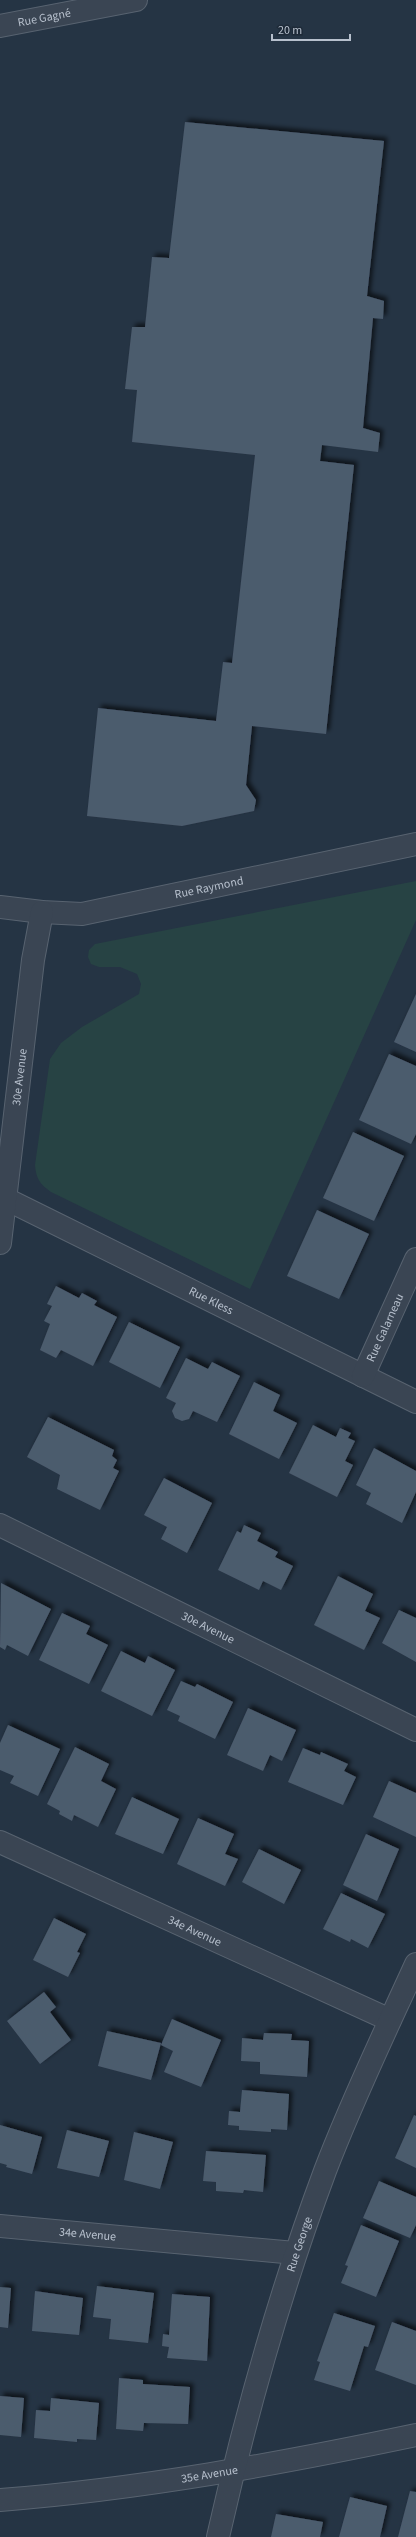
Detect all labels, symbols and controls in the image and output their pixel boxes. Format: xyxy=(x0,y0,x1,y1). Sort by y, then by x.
street label: Rue Gagné xyxy=(16,4,72,31)
scale bar xyxy=(272,16,350,42)
text: 20 m xyxy=(278,22,302,39)
street label: Rue Raymond xyxy=(173,872,245,903)
street label: 30e Avenue xyxy=(8,1048,31,1107)
street label: Rue Kless xyxy=(186,1282,236,1319)
street label: Rue Galarneau xyxy=(362,1291,408,1365)
street label: 30e Avenue xyxy=(179,1607,238,1648)
street label: 34e Avenue xyxy=(165,1911,224,1951)
street label: Rue George xyxy=(282,2214,316,2274)
street label: 34e Avenue xyxy=(58,2223,117,2245)
street label: 35e Avenue xyxy=(180,2461,239,2487)

